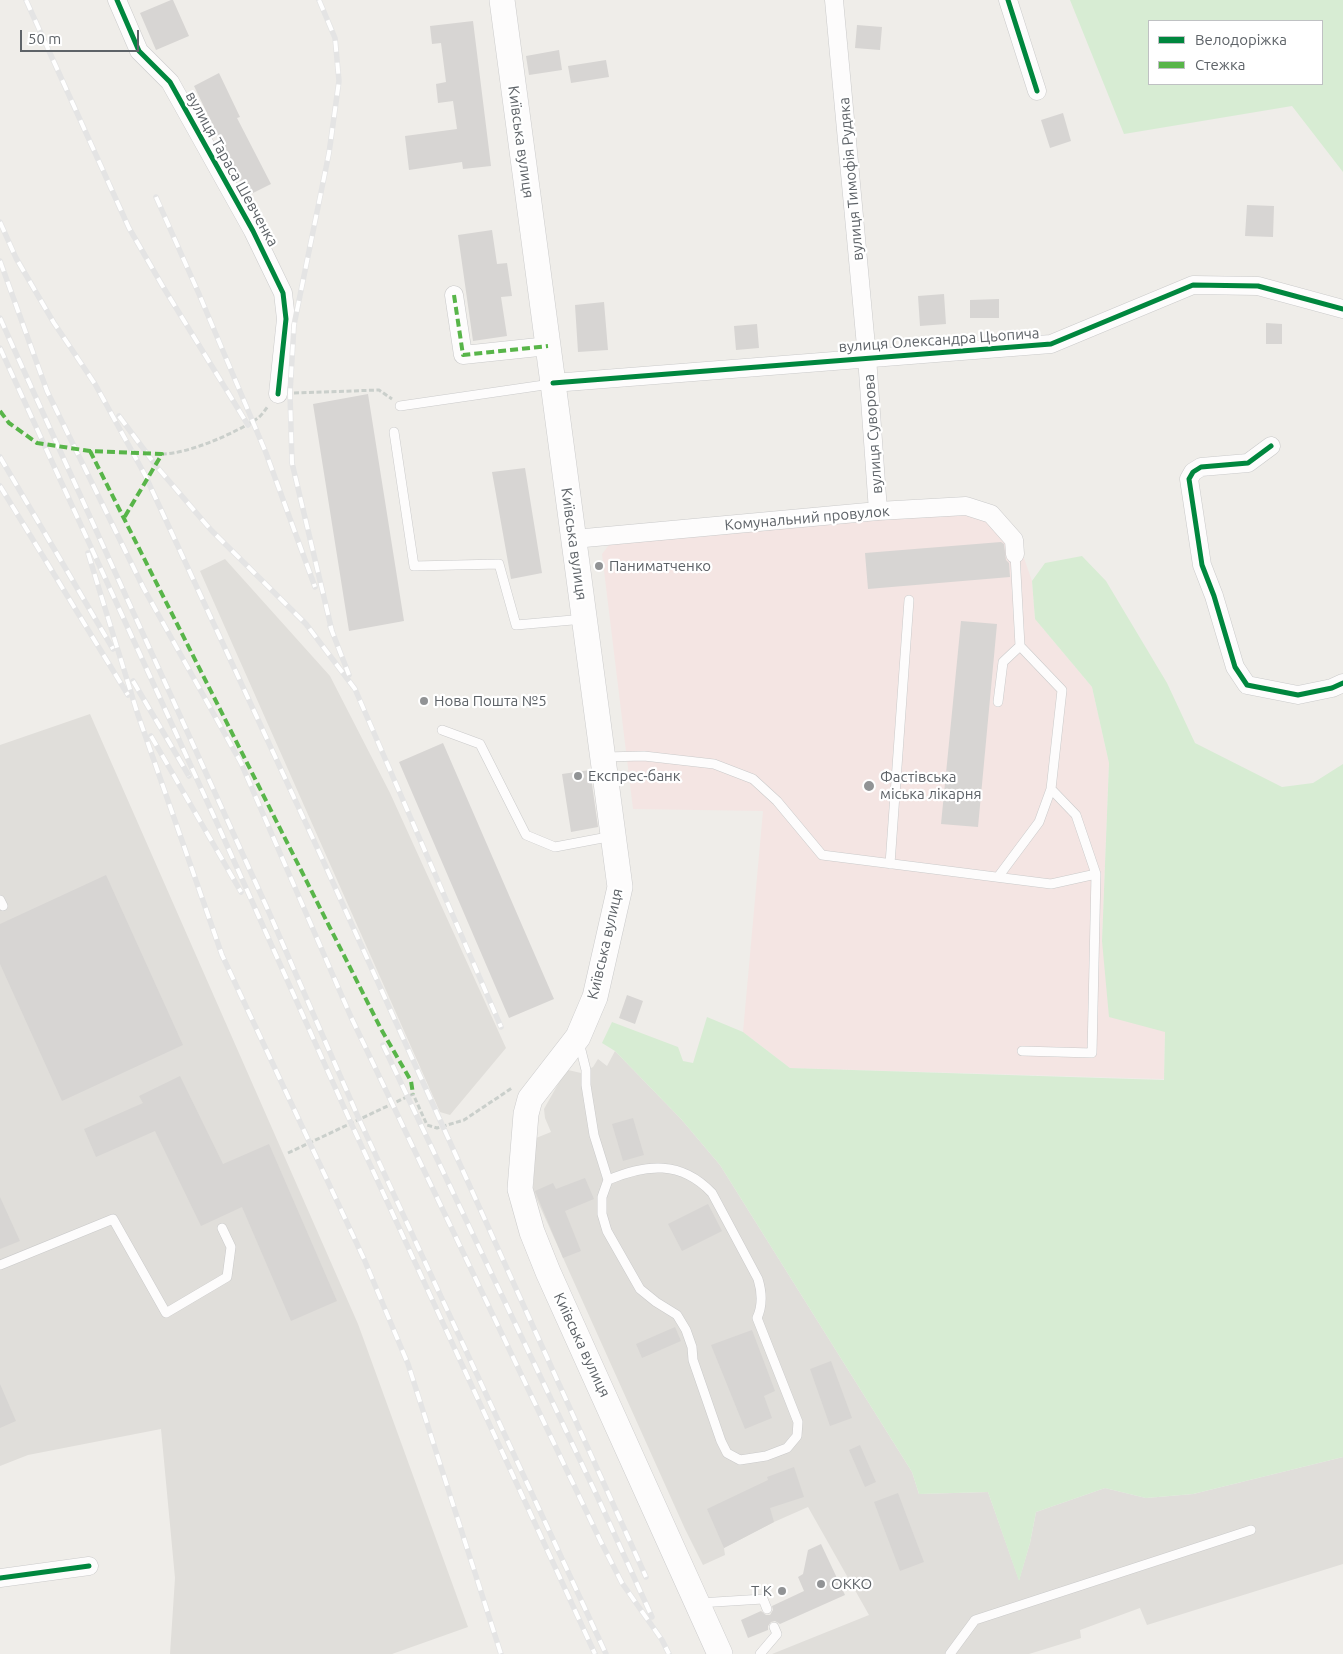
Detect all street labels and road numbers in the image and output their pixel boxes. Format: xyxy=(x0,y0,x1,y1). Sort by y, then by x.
street label: Київська вулиця xyxy=(504,85,538,199)
street label: вулиця Тараса Шевченка xyxy=(182,88,282,250)
street label: вулиця Тимофія Рудяка xyxy=(835,96,867,262)
street label: вулиця Олександра Цьопича xyxy=(838,324,1040,356)
street label: вулиця Суворова xyxy=(860,373,886,495)
street label: Київська вулиця xyxy=(557,487,591,601)
street label: Комунальний провулок xyxy=(724,502,890,534)
street label: Київська вулиця xyxy=(583,887,627,1001)
street label: Київська вулиця xyxy=(550,1290,614,1400)

